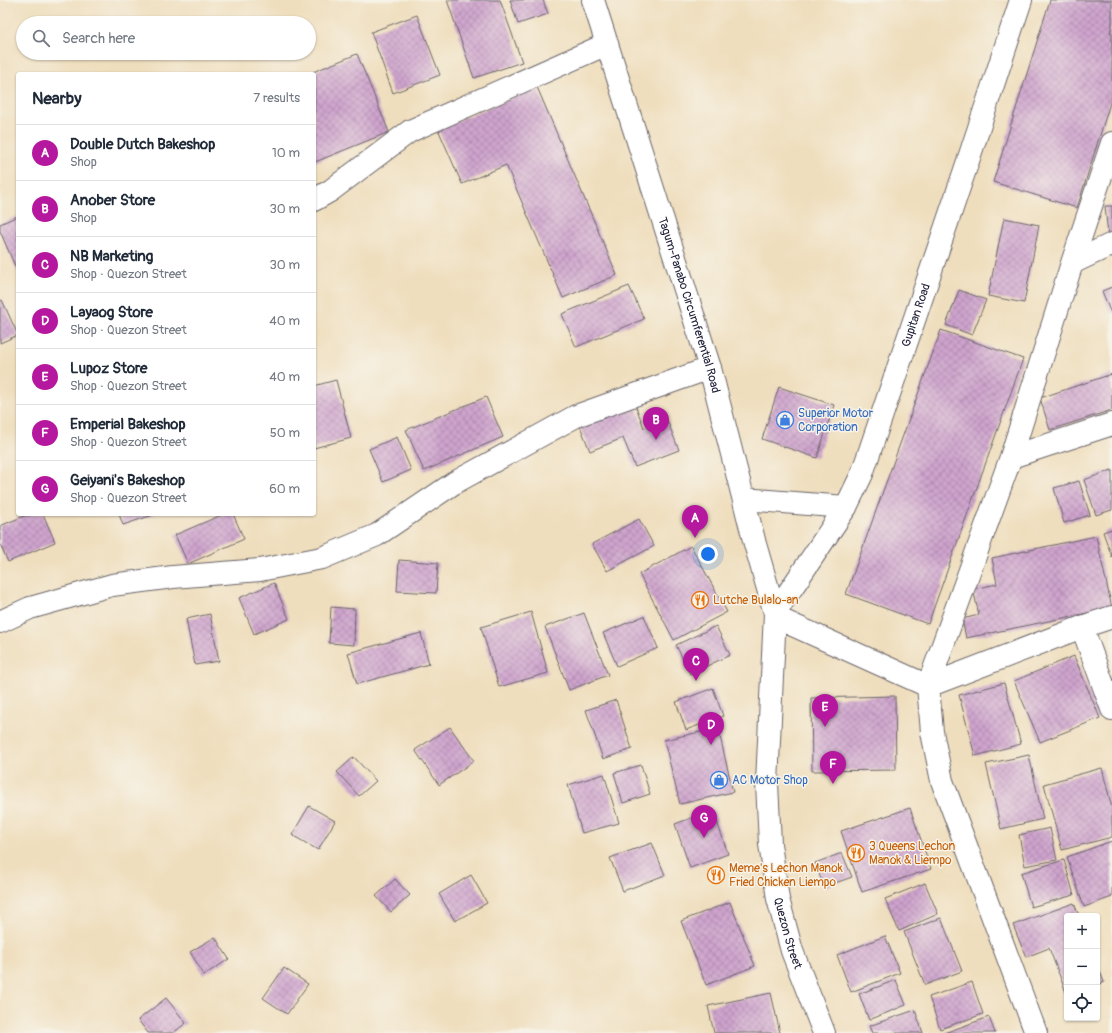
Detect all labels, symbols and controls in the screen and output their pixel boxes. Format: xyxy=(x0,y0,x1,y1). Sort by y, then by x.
search box xyxy=(16,16,316,60)
icon: search xyxy=(30,27,52,49)
text: Search here xyxy=(62,29,135,48)
text: Nearby xyxy=(32,88,81,109)
text: 7 results xyxy=(253,90,300,106)
text: Double Dutch Bakeshop xyxy=(70,135,215,154)
text: A xyxy=(41,145,49,161)
text: 10 m xyxy=(272,145,300,161)
text: Shop xyxy=(70,154,97,170)
text: Anober Store xyxy=(70,191,155,210)
text: B xyxy=(41,201,49,217)
text: 30 m xyxy=(270,201,300,217)
text: Shop xyxy=(70,210,97,226)
street label: Tagum-Panabo Circumferential Road xyxy=(655,215,723,395)
text: NB Marketing xyxy=(70,247,153,266)
text: C xyxy=(41,257,49,273)
text: 30 m xyxy=(270,257,300,273)
text: Shop · Quezon Street xyxy=(70,266,187,282)
street label: Gupitan Road xyxy=(899,281,934,349)
text: Layaog Store xyxy=(70,303,153,322)
text: D xyxy=(41,313,49,329)
text: 40 m xyxy=(269,313,300,329)
text: Shop · Quezon Street xyxy=(70,322,187,338)
text: Lupoz Store xyxy=(70,359,148,378)
text: E xyxy=(42,369,48,385)
text: 40 m xyxy=(269,369,300,385)
text: Shop · Quezon Street xyxy=(70,378,187,394)
place label: Superior Motor Corporation xyxy=(798,406,874,435)
pin: B xyxy=(643,407,669,440)
shop icon: Superior Motor Corporation xyxy=(775,410,795,430)
text: Emperial Bakeshop xyxy=(70,415,186,434)
text: F xyxy=(41,425,49,441)
text: 50 m xyxy=(270,425,300,441)
text: Shop · Quezon Street xyxy=(70,434,187,450)
text: Geiyani's Bakeshop xyxy=(70,471,185,490)
text: G xyxy=(41,481,49,497)
text: 60 m xyxy=(269,481,300,497)
text: Shop · Quezon Street xyxy=(70,490,187,506)
pin: A xyxy=(682,505,708,538)
your location xyxy=(698,544,718,564)
restaurant icon: Lutche Bulalo-an xyxy=(690,590,710,610)
place label: Lutche Bulalo-an xyxy=(713,593,799,608)
pin: C xyxy=(683,648,709,681)
pin: E xyxy=(812,694,838,727)
pin: D xyxy=(698,712,724,745)
pin: F xyxy=(820,751,846,784)
shop icon: AC Motor Shop xyxy=(709,770,729,790)
place label: AC Motor Shop xyxy=(732,773,808,788)
pin: G xyxy=(691,805,717,838)
place label: 3 Queens Lechon Manok & Liempo xyxy=(869,839,956,868)
restaurant icon: 3 Queens Lechon Manok & Liempo xyxy=(846,843,866,863)
place label: Meme's Lechon Manok Fried Chicken Liempo xyxy=(729,861,843,890)
restaurant icon: Meme's Lechon Manok Fried Chicken Liempo xyxy=(706,865,726,885)
street label: Quezon Street xyxy=(770,896,805,971)
map controls xyxy=(1064,913,1100,1021)
button: + xyxy=(1064,913,1100,949)
button: − xyxy=(1064,949,1100,985)
button: locate xyxy=(1064,985,1100,1021)

